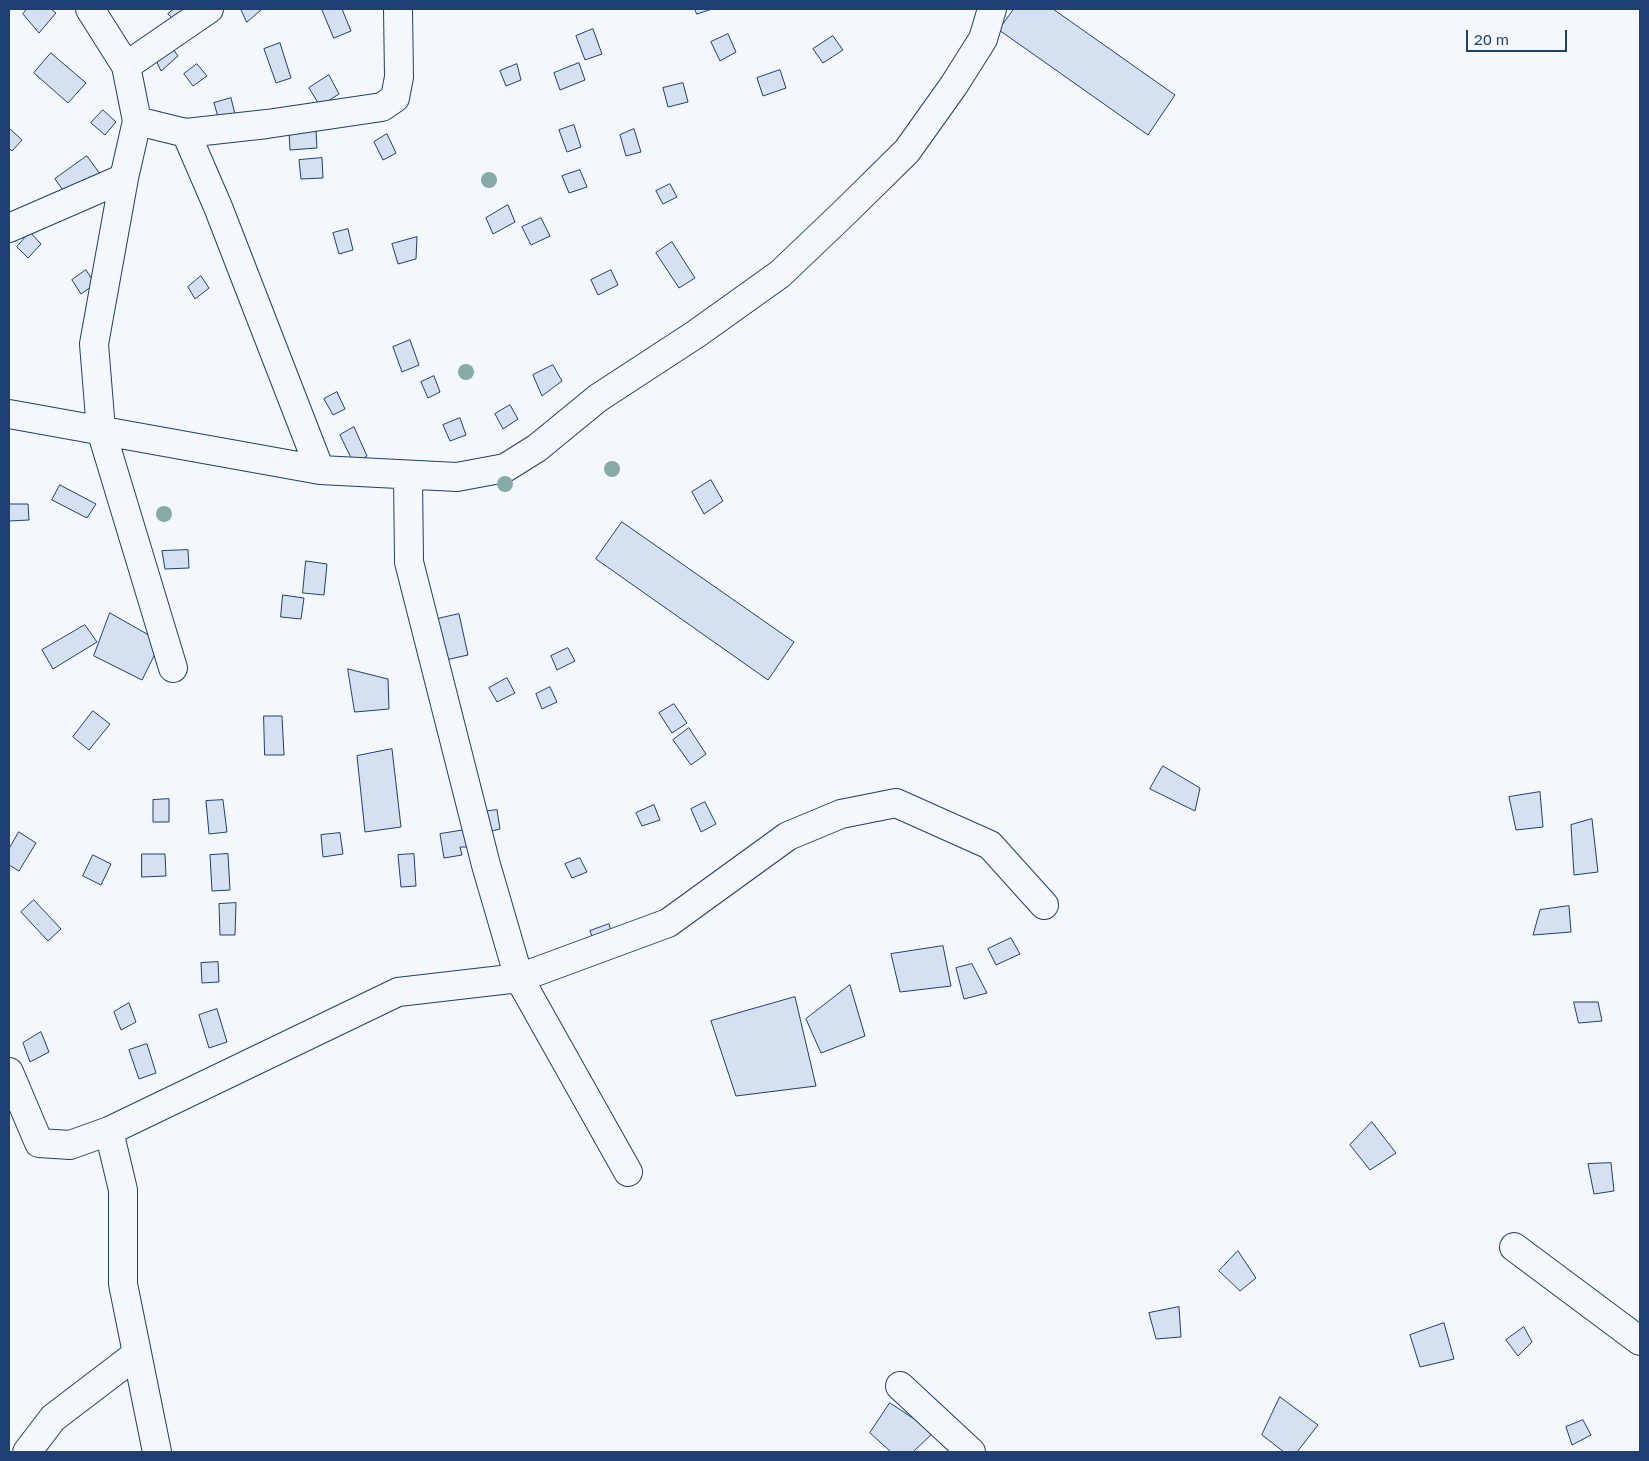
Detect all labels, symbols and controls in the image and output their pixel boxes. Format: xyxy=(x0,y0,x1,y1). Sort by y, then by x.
scale bar xyxy=(1469,20,1570,52)
text: 20 m xyxy=(1474,30,1509,48)

